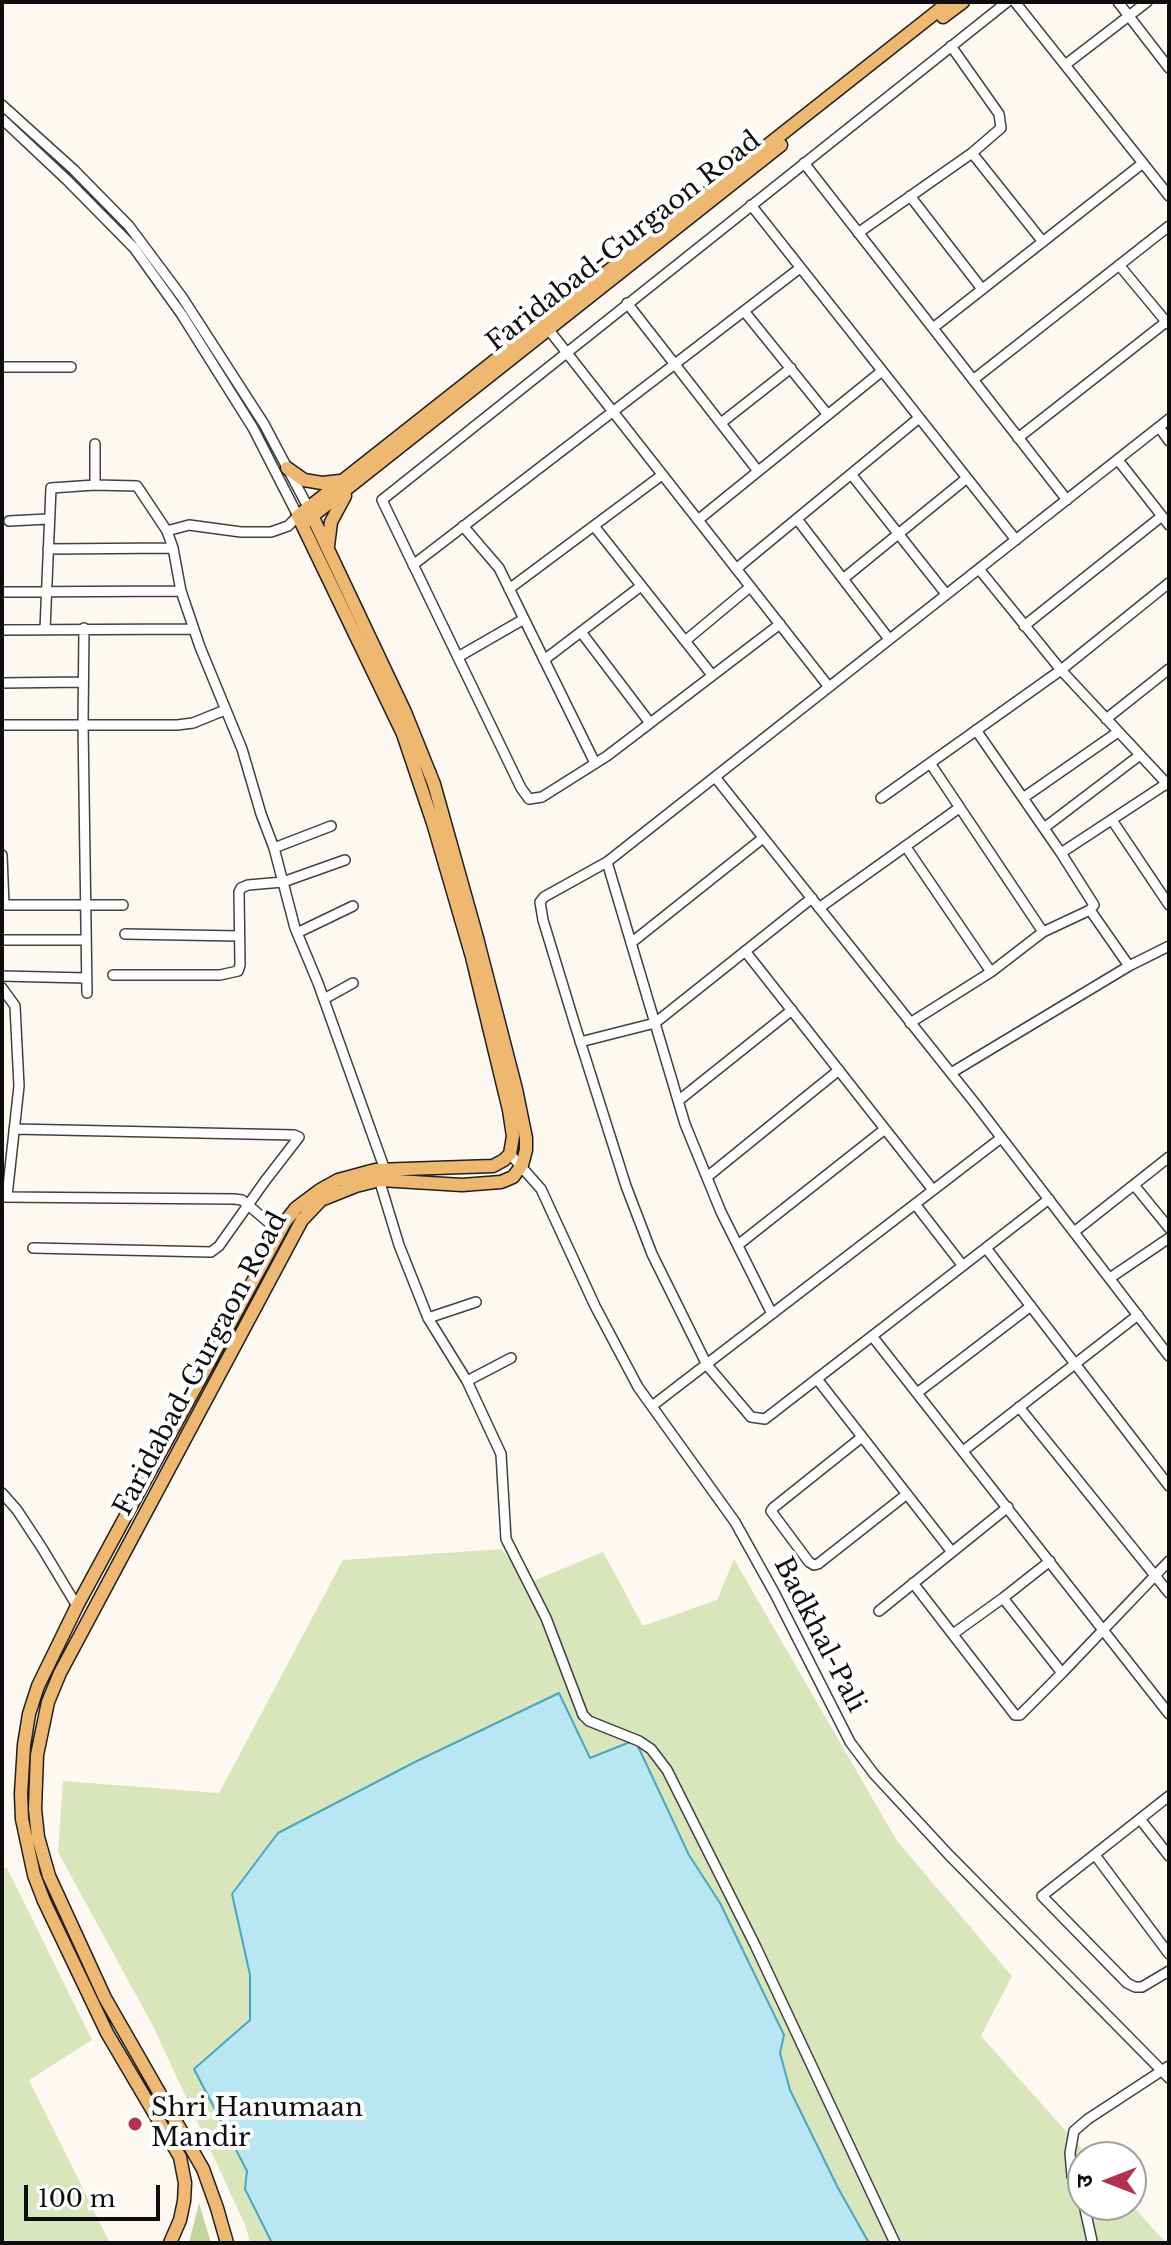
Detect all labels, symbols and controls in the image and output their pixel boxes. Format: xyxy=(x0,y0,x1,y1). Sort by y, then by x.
street label: Faridabad-Gurgaon Road xyxy=(481,125,767,359)
street label: Faridabad-Gurgaon Road xyxy=(108,1207,294,1521)
street label: Badkhal-Pali xyxy=(767,1552,871,1718)
place label: Shri Hanumaan Mandir xyxy=(151,2093,363,2154)
marker: Shri Hanumaan Mandir xyxy=(126,2115,144,2133)
north arrow xyxy=(1067,2141,1147,2221)
scale bar xyxy=(28,2169,164,2219)
text: उ xyxy=(1071,2175,1098,2187)
text: 100 m xyxy=(38,2184,116,2213)

